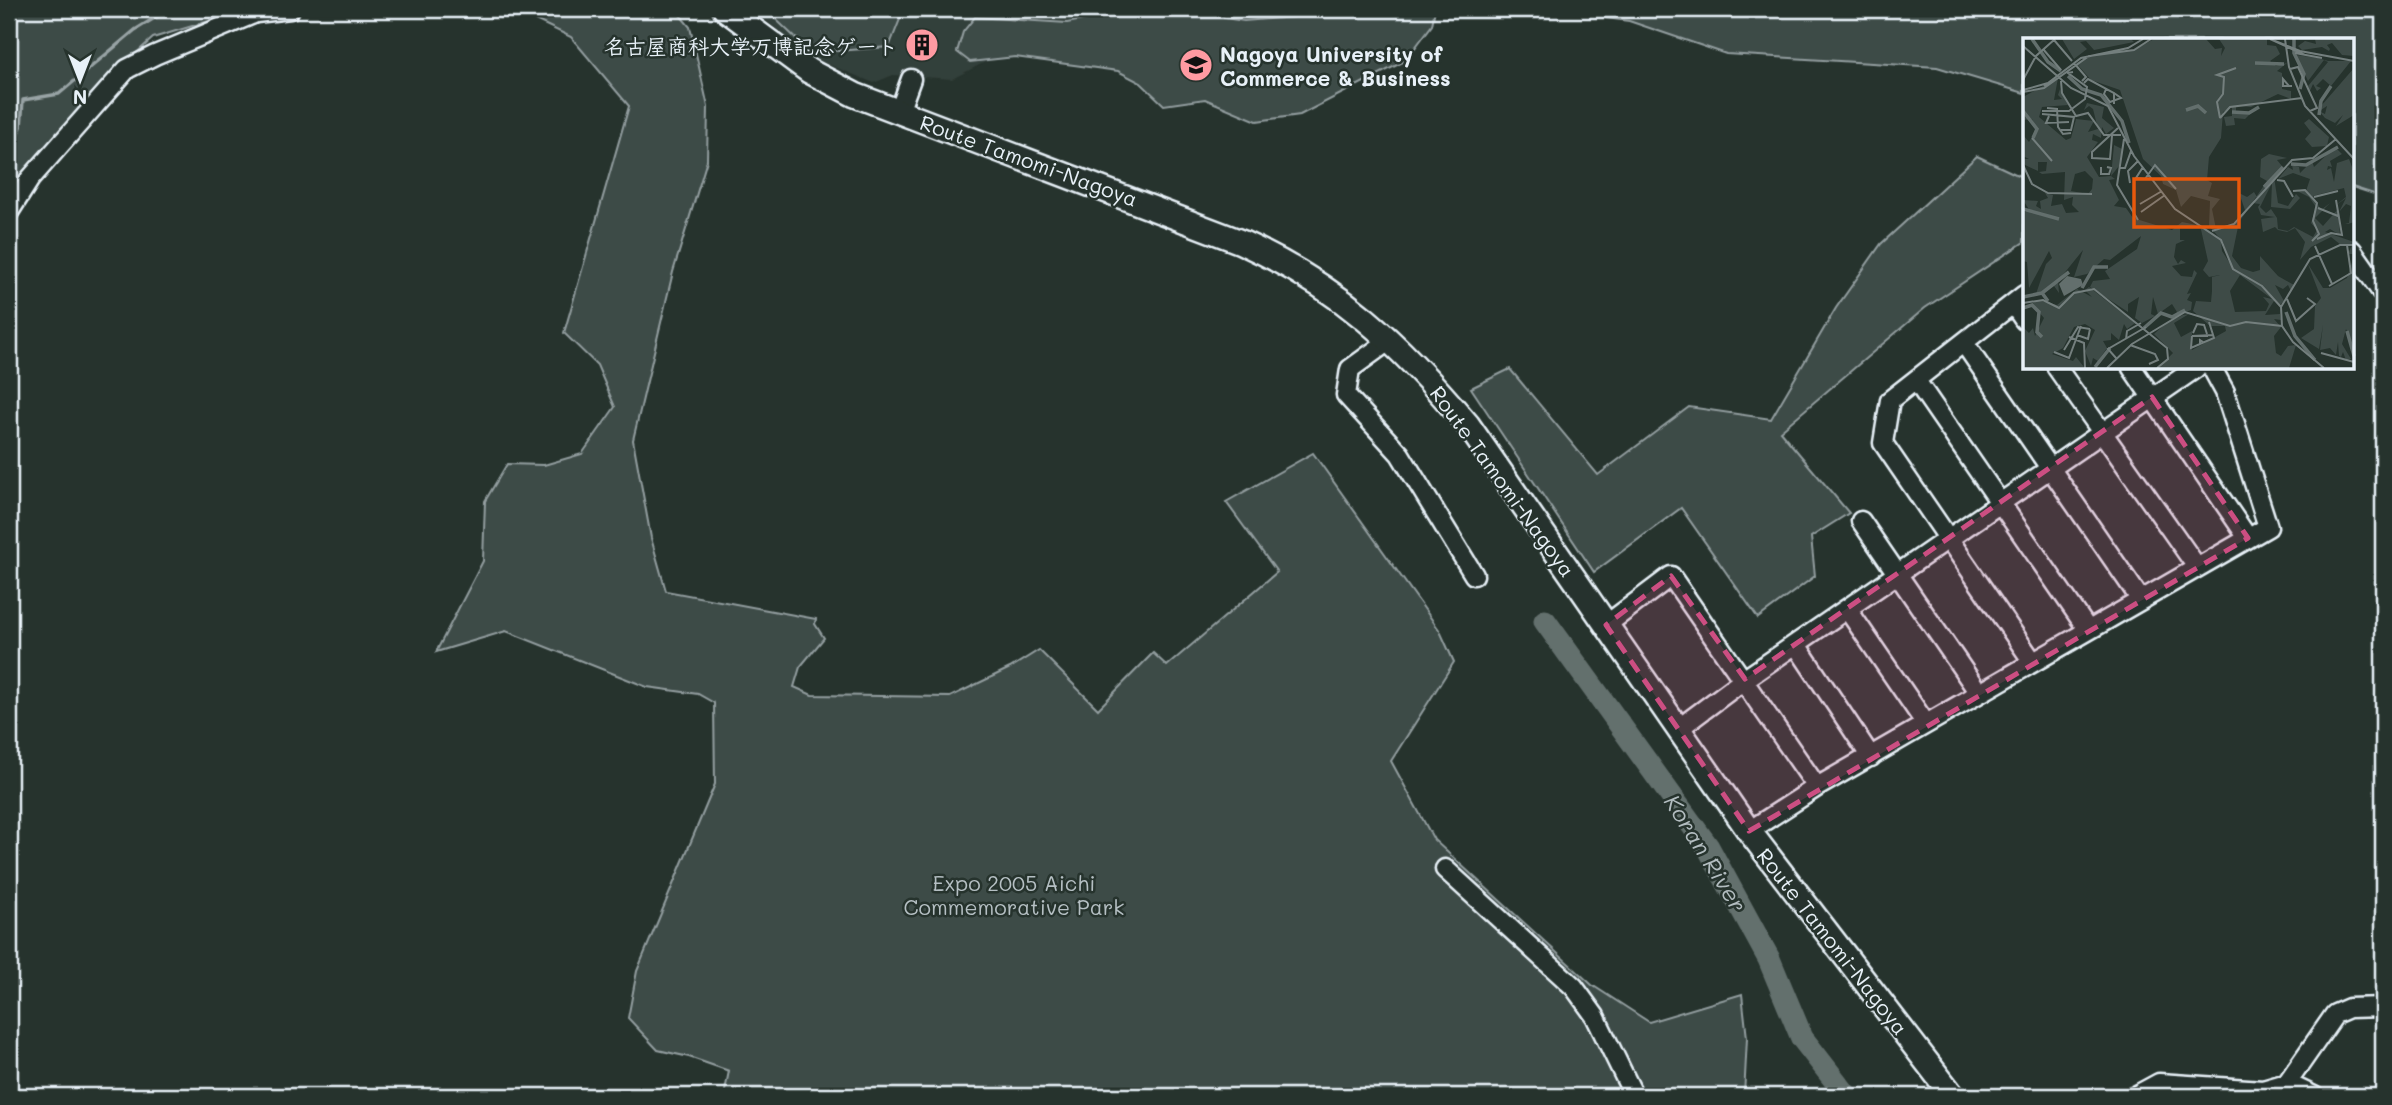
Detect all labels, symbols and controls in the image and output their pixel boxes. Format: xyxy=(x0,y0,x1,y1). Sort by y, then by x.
building icon: 名古屋商科大学万博記念ゲート xyxy=(903,26,941,64)
place label: 名古屋商科大学万博記念ゲート xyxy=(604,32,898,59)
inset map xyxy=(2023,38,2354,369)
place label: Nagoya University of Commerce & Business xyxy=(1220,40,1451,91)
north arrow xyxy=(46,46,116,116)
school or university icon: Nagoya University of Commerce & Business xyxy=(1177,46,1215,84)
text: N xyxy=(73,85,87,110)
street label: Route Tamomi-Nagoya xyxy=(916,108,1142,212)
street label: Route Tamomi-Nagoya xyxy=(1425,380,1581,582)
water label: Koran River xyxy=(1658,789,1754,917)
street label: Route Tamomi-Nagoya xyxy=(1752,842,1914,1040)
park label: Expo 2005 Aichi Commemorative Park xyxy=(904,869,1124,920)

